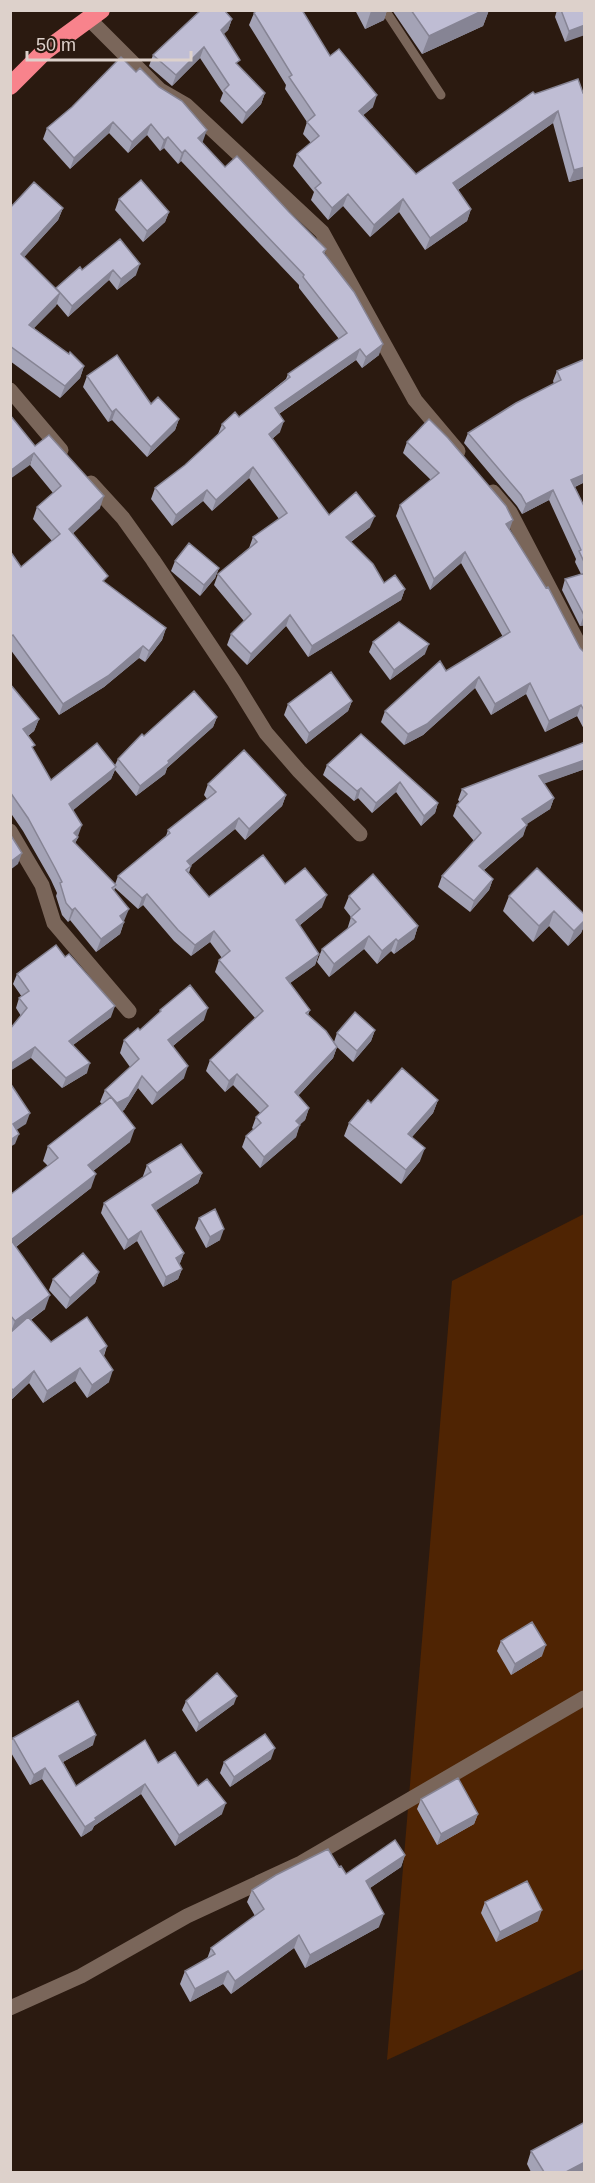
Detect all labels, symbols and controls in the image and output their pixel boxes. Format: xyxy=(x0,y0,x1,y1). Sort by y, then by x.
scale bar xyxy=(27,24,190,62)
text: 50 m xyxy=(36,35,76,55)

